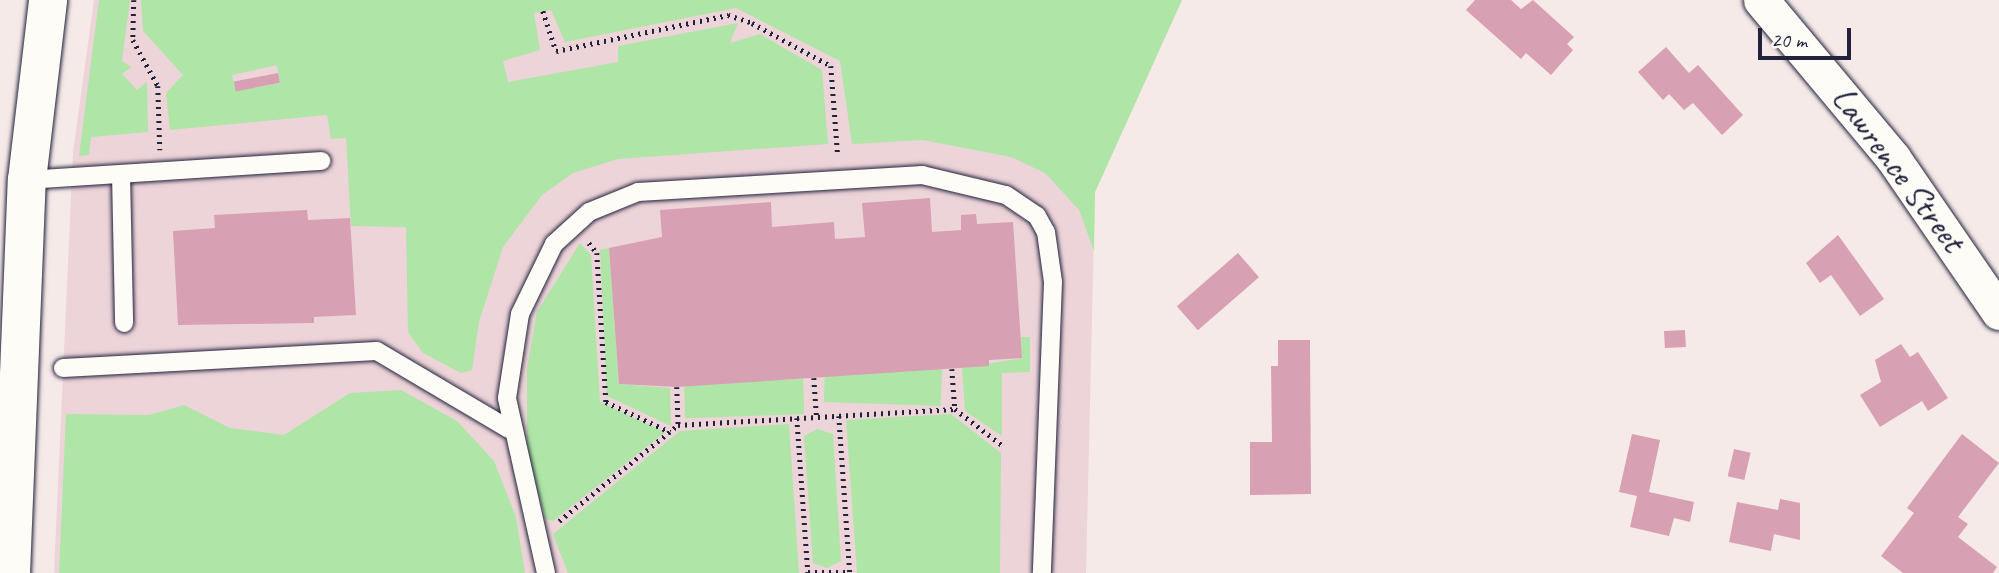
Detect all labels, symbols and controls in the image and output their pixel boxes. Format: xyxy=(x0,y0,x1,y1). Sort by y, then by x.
scale bar xyxy=(1761,14,1854,58)
text: 20 m xyxy=(1771,27,1807,53)
street label: Lawrence Street xyxy=(1822,78,1974,260)

